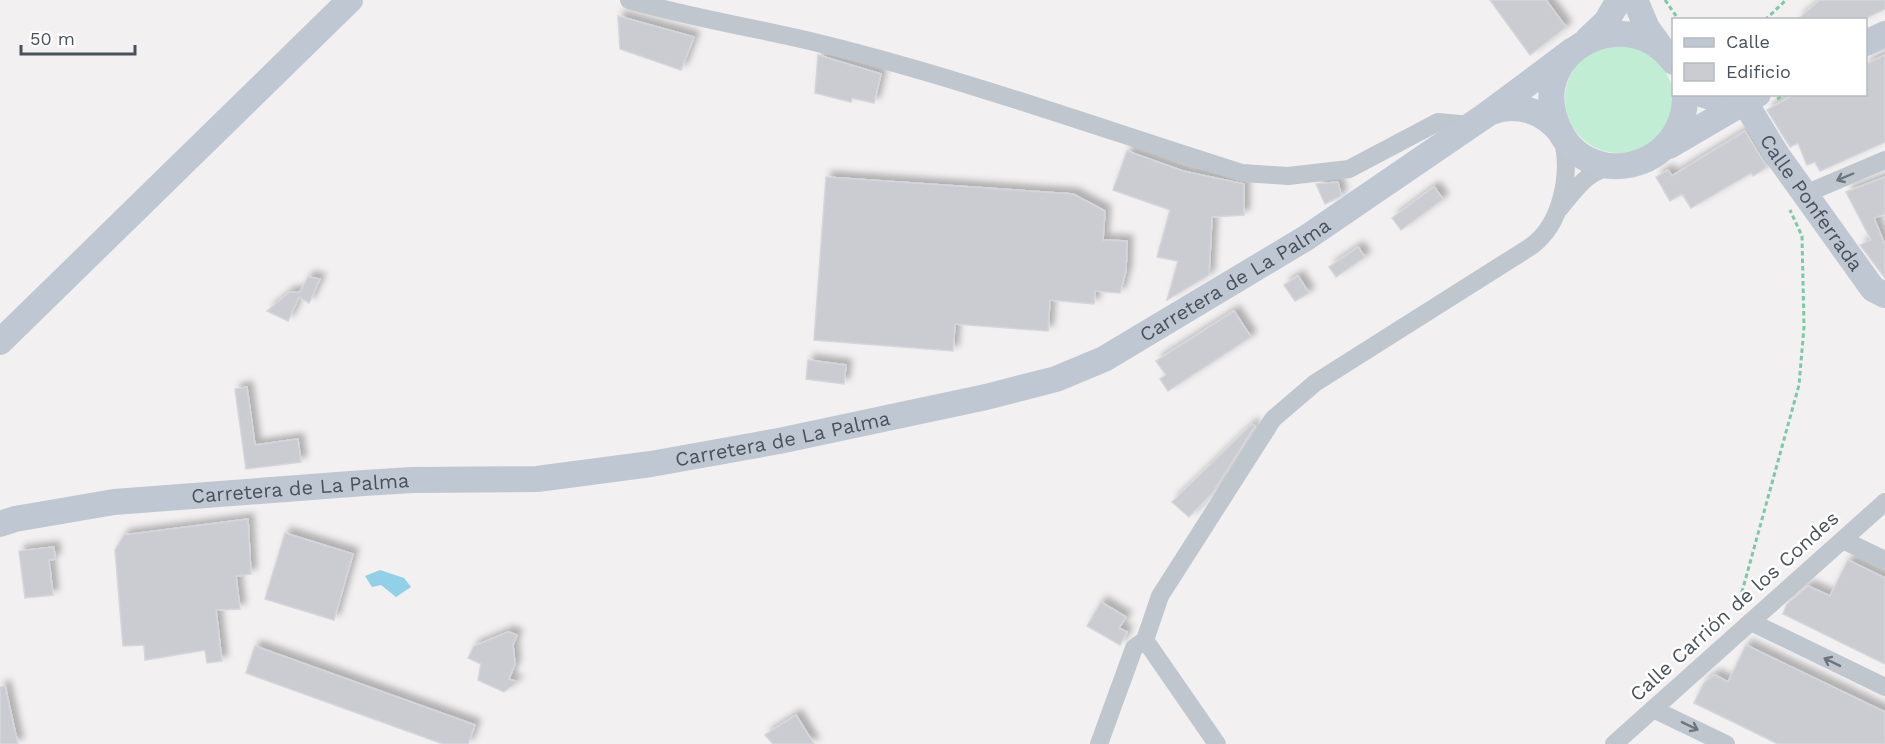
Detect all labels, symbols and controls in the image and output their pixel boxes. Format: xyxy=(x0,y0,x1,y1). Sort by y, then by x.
scale bar xyxy=(21,18,135,56)
legend xyxy=(1672,18,1867,96)
text: 50 m xyxy=(30,28,75,49)
text: Calle xyxy=(1726,31,1770,52)
text: Edificio xyxy=(1726,61,1791,82)
street label: Calle Ponferrada xyxy=(1755,130,1868,276)
one-way arrow xyxy=(1836,172,1855,183)
street label: Carretera de La Palma xyxy=(1135,213,1335,347)
street label: Carretera de La Palma xyxy=(673,406,892,471)
street label: Carretera de La Palma xyxy=(190,468,410,508)
street label: Calle Carrión de los Condes xyxy=(1625,506,1843,706)
one-way arrow xyxy=(1824,655,1842,667)
one-way arrow xyxy=(1680,721,1698,733)

